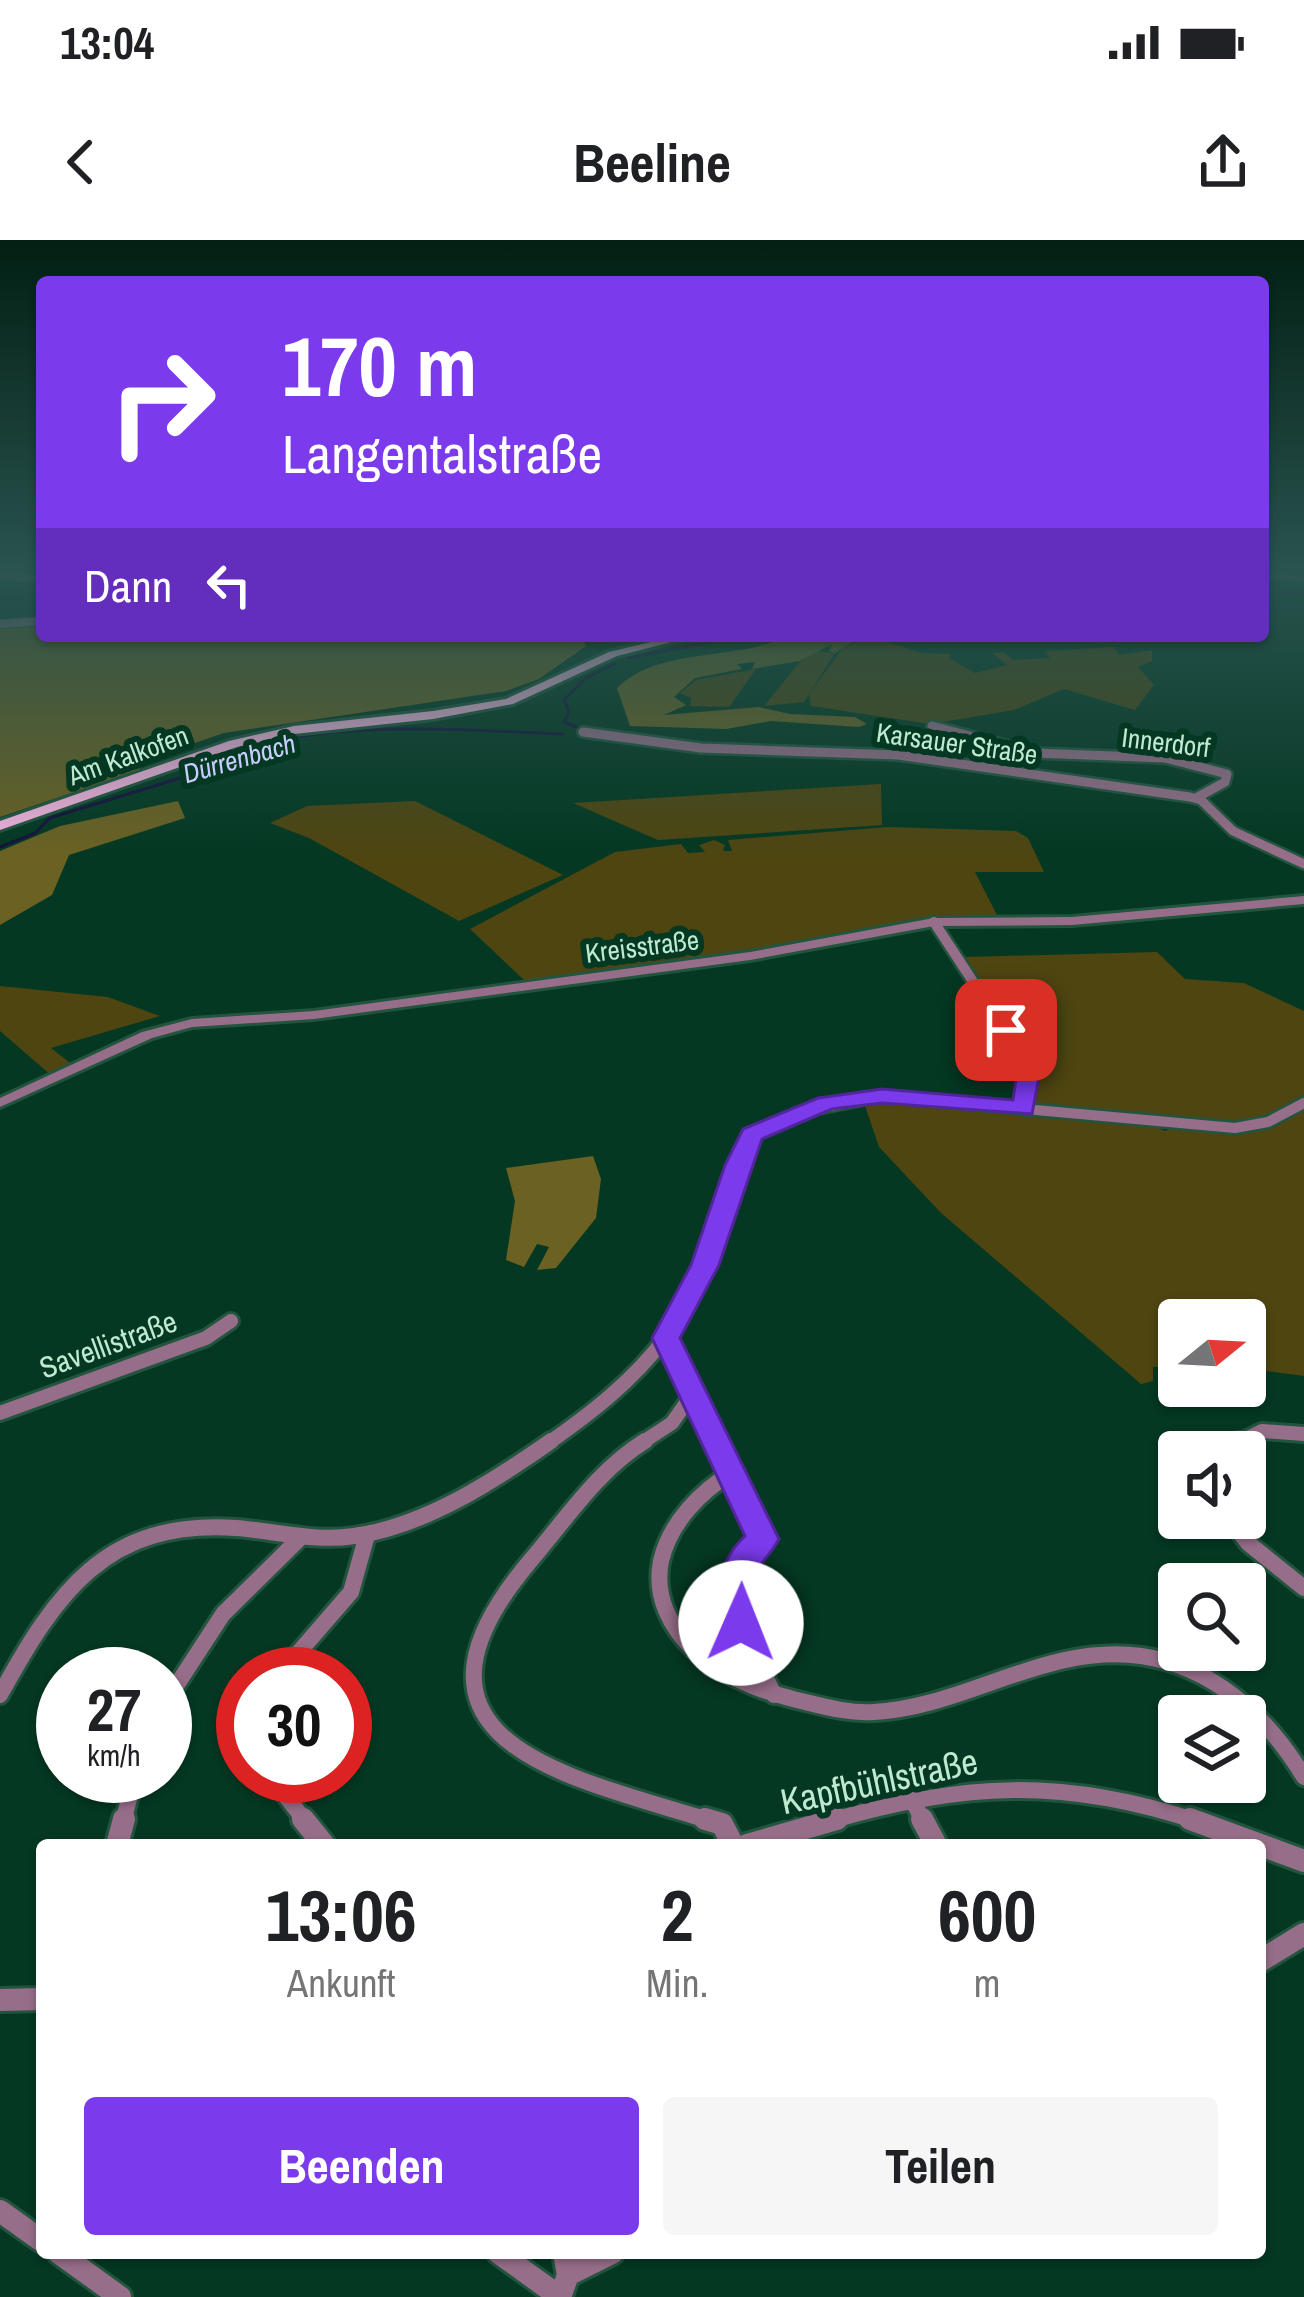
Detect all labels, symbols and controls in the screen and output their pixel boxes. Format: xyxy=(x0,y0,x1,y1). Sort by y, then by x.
text: 13:04 xyxy=(60,12,154,73)
text: Beeline xyxy=(573,126,731,199)
icon: back xyxy=(48,129,114,195)
icon: share xyxy=(1190,129,1256,195)
text: 170 m xyxy=(282,309,477,422)
icon: right xyxy=(84,324,240,480)
text: Langentalstraße xyxy=(282,417,602,490)
icon: left xyxy=(196,552,262,618)
text: Dann xyxy=(84,555,172,616)
street label: Karsauer Straße xyxy=(874,714,1040,772)
street label: Am Kalkofen xyxy=(62,717,193,794)
street label: Innerdorf xyxy=(1120,719,1213,765)
water label: Dürrenbach xyxy=(178,725,300,791)
street label: Kreisstraße xyxy=(583,921,701,971)
pin xyxy=(955,979,1057,1081)
icon: arrive xyxy=(973,997,1039,1063)
north arrow xyxy=(1158,1299,1266,1407)
map controls xyxy=(1158,1299,1266,1803)
street label: Savellistraße xyxy=(34,1301,182,1387)
button: sound xyxy=(1158,1431,1266,1539)
position arrow xyxy=(678,1560,804,1686)
button: search xyxy=(1158,1563,1266,1671)
speed limit sign: 30 xyxy=(216,1647,372,1803)
text: 27 xyxy=(87,1669,141,1750)
button: layers xyxy=(1158,1695,1266,1803)
text: km/h xyxy=(87,1735,141,1775)
street label: Kapfbühlstraße xyxy=(776,1737,982,1825)
text: 13:06 xyxy=(266,1866,417,1963)
text: 2 xyxy=(661,1866,694,1963)
text: 600 xyxy=(938,1866,1036,1963)
text: Ankunft xyxy=(287,1957,395,2009)
text: Min. xyxy=(646,1957,708,2009)
text: m xyxy=(974,1957,1000,2009)
button: Beenden xyxy=(84,2097,639,2235)
button: Teilen xyxy=(663,2097,1218,2235)

